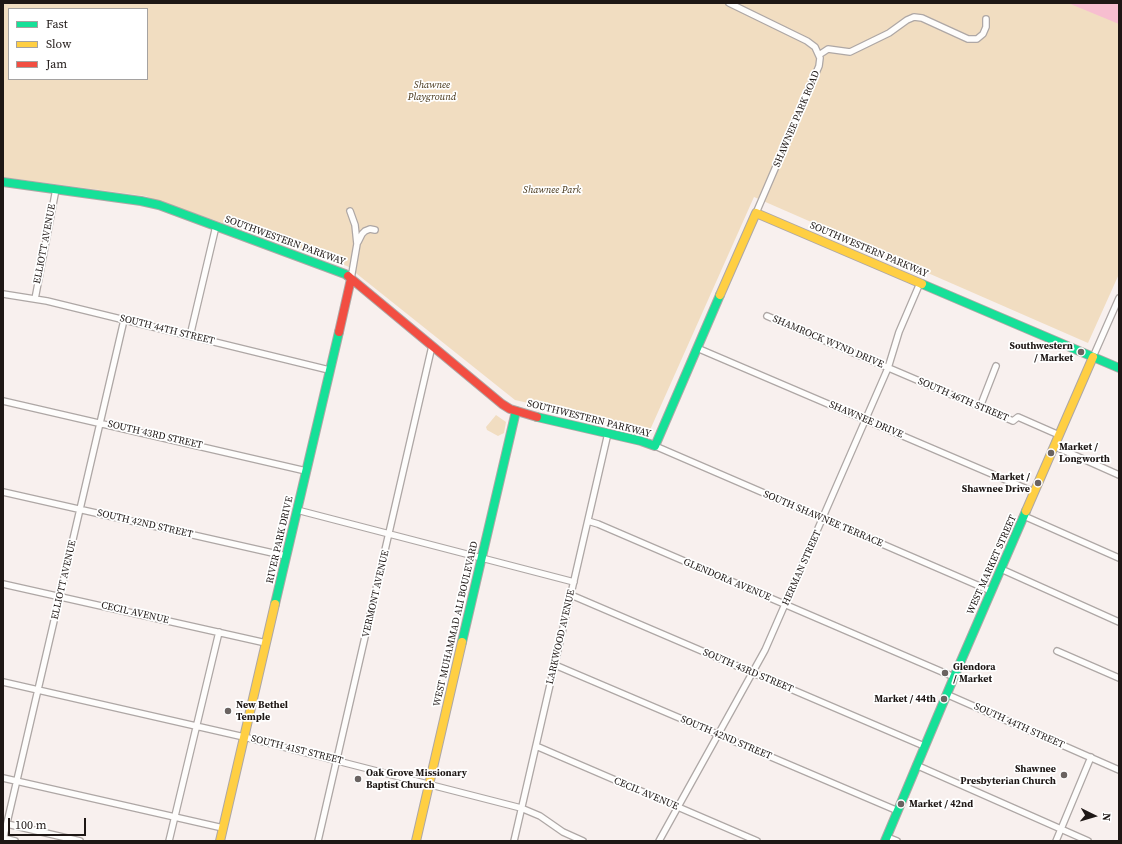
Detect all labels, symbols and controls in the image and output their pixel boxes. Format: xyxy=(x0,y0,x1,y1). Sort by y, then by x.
legend xyxy=(8,8,148,80)
text: Fast xyxy=(46,16,68,32)
text: Slow xyxy=(46,36,71,52)
text: Jam xyxy=(46,56,67,72)
street label: SHAWNEE PARK ROAD xyxy=(771,69,823,169)
park label: Shawnee Playground xyxy=(408,79,456,102)
park label: Shawnee Park xyxy=(523,184,581,196)
street label: ELLIOTT AVENUE xyxy=(31,203,59,285)
street label: SOUTHWESTERN PARKWAY xyxy=(223,214,347,268)
street label: SOUTHWESTERN PARKWAY xyxy=(808,220,930,280)
street label: SOUTH 44TH STREET xyxy=(118,312,216,348)
street label: SHAMROCK WYND DRIVE xyxy=(771,313,885,371)
place label: Southwestern / Market xyxy=(1010,340,1073,364)
marker: Southwestern / Market xyxy=(1076,347,1086,357)
street label: SOUTH 46TH STREET xyxy=(916,375,1010,425)
street label: SOUTHWESTERN PARKWAY xyxy=(526,398,652,440)
street label: SHAWNEE DRIVE xyxy=(827,399,905,441)
street label: SOUTH 43RD STREET xyxy=(106,418,204,452)
place label: Market / Longworth xyxy=(1059,441,1110,464)
marker: Market / Longworth xyxy=(1046,448,1056,458)
place label: Market / Shawnee Drive xyxy=(962,471,1030,494)
marker: Market / Shawnee Drive xyxy=(1033,478,1043,488)
street label: SOUTH SHAWNEE TERRACE xyxy=(761,488,885,550)
street label: RIVER PARK DRIVE xyxy=(264,495,296,585)
street label: SOUTH 42ND STREET xyxy=(96,507,194,541)
street label: WEST MARKET STREET xyxy=(965,513,1019,617)
street label: HERMAN STREET xyxy=(780,528,824,608)
street label: ELLIOTT AVENUE xyxy=(49,539,79,621)
street label: WEST MUHAMMAD ALI BOULEVARD xyxy=(431,540,481,708)
street label: VERMONT AVENUE xyxy=(360,549,392,639)
street label: GLENDORA AVENUE xyxy=(681,556,773,604)
street label: LARKWOOD AVENUE xyxy=(544,588,578,686)
street label: CECIL AVENUE xyxy=(100,599,170,627)
street label: SOUTH 43RD STREET xyxy=(701,647,795,695)
place label: Glendora / Market xyxy=(953,661,996,684)
marker: Glendora / Market xyxy=(940,668,950,678)
place label: Market / 44th xyxy=(874,693,936,705)
marker: Market / 44th xyxy=(939,694,949,704)
place label: New Bethel Temple xyxy=(236,699,288,722)
street label: SOUTH 44TH STREET xyxy=(972,701,1066,751)
marker: New Bethel Temple xyxy=(223,706,233,716)
street label: SOUTH 42ND STREET xyxy=(679,713,773,763)
street label: SOUTH 41ST STREET xyxy=(250,733,344,767)
place label: Shawnee Presbyterian Church xyxy=(960,763,1056,786)
place label: Oak Grove Missionary Baptist Church xyxy=(366,767,467,790)
marker: Shawnee Presbyterian Church xyxy=(1059,770,1069,780)
marker: Oak Grove Missionary Baptist Church xyxy=(353,774,363,784)
street label: CECIL AVENUE xyxy=(612,775,680,813)
north arrow xyxy=(1074,796,1114,836)
place label: Market / 42nd xyxy=(909,798,973,810)
marker: Market / 42nd xyxy=(896,799,906,809)
scale bar xyxy=(10,810,88,836)
text: N xyxy=(1099,812,1114,822)
text: 100 m xyxy=(15,817,47,833)

